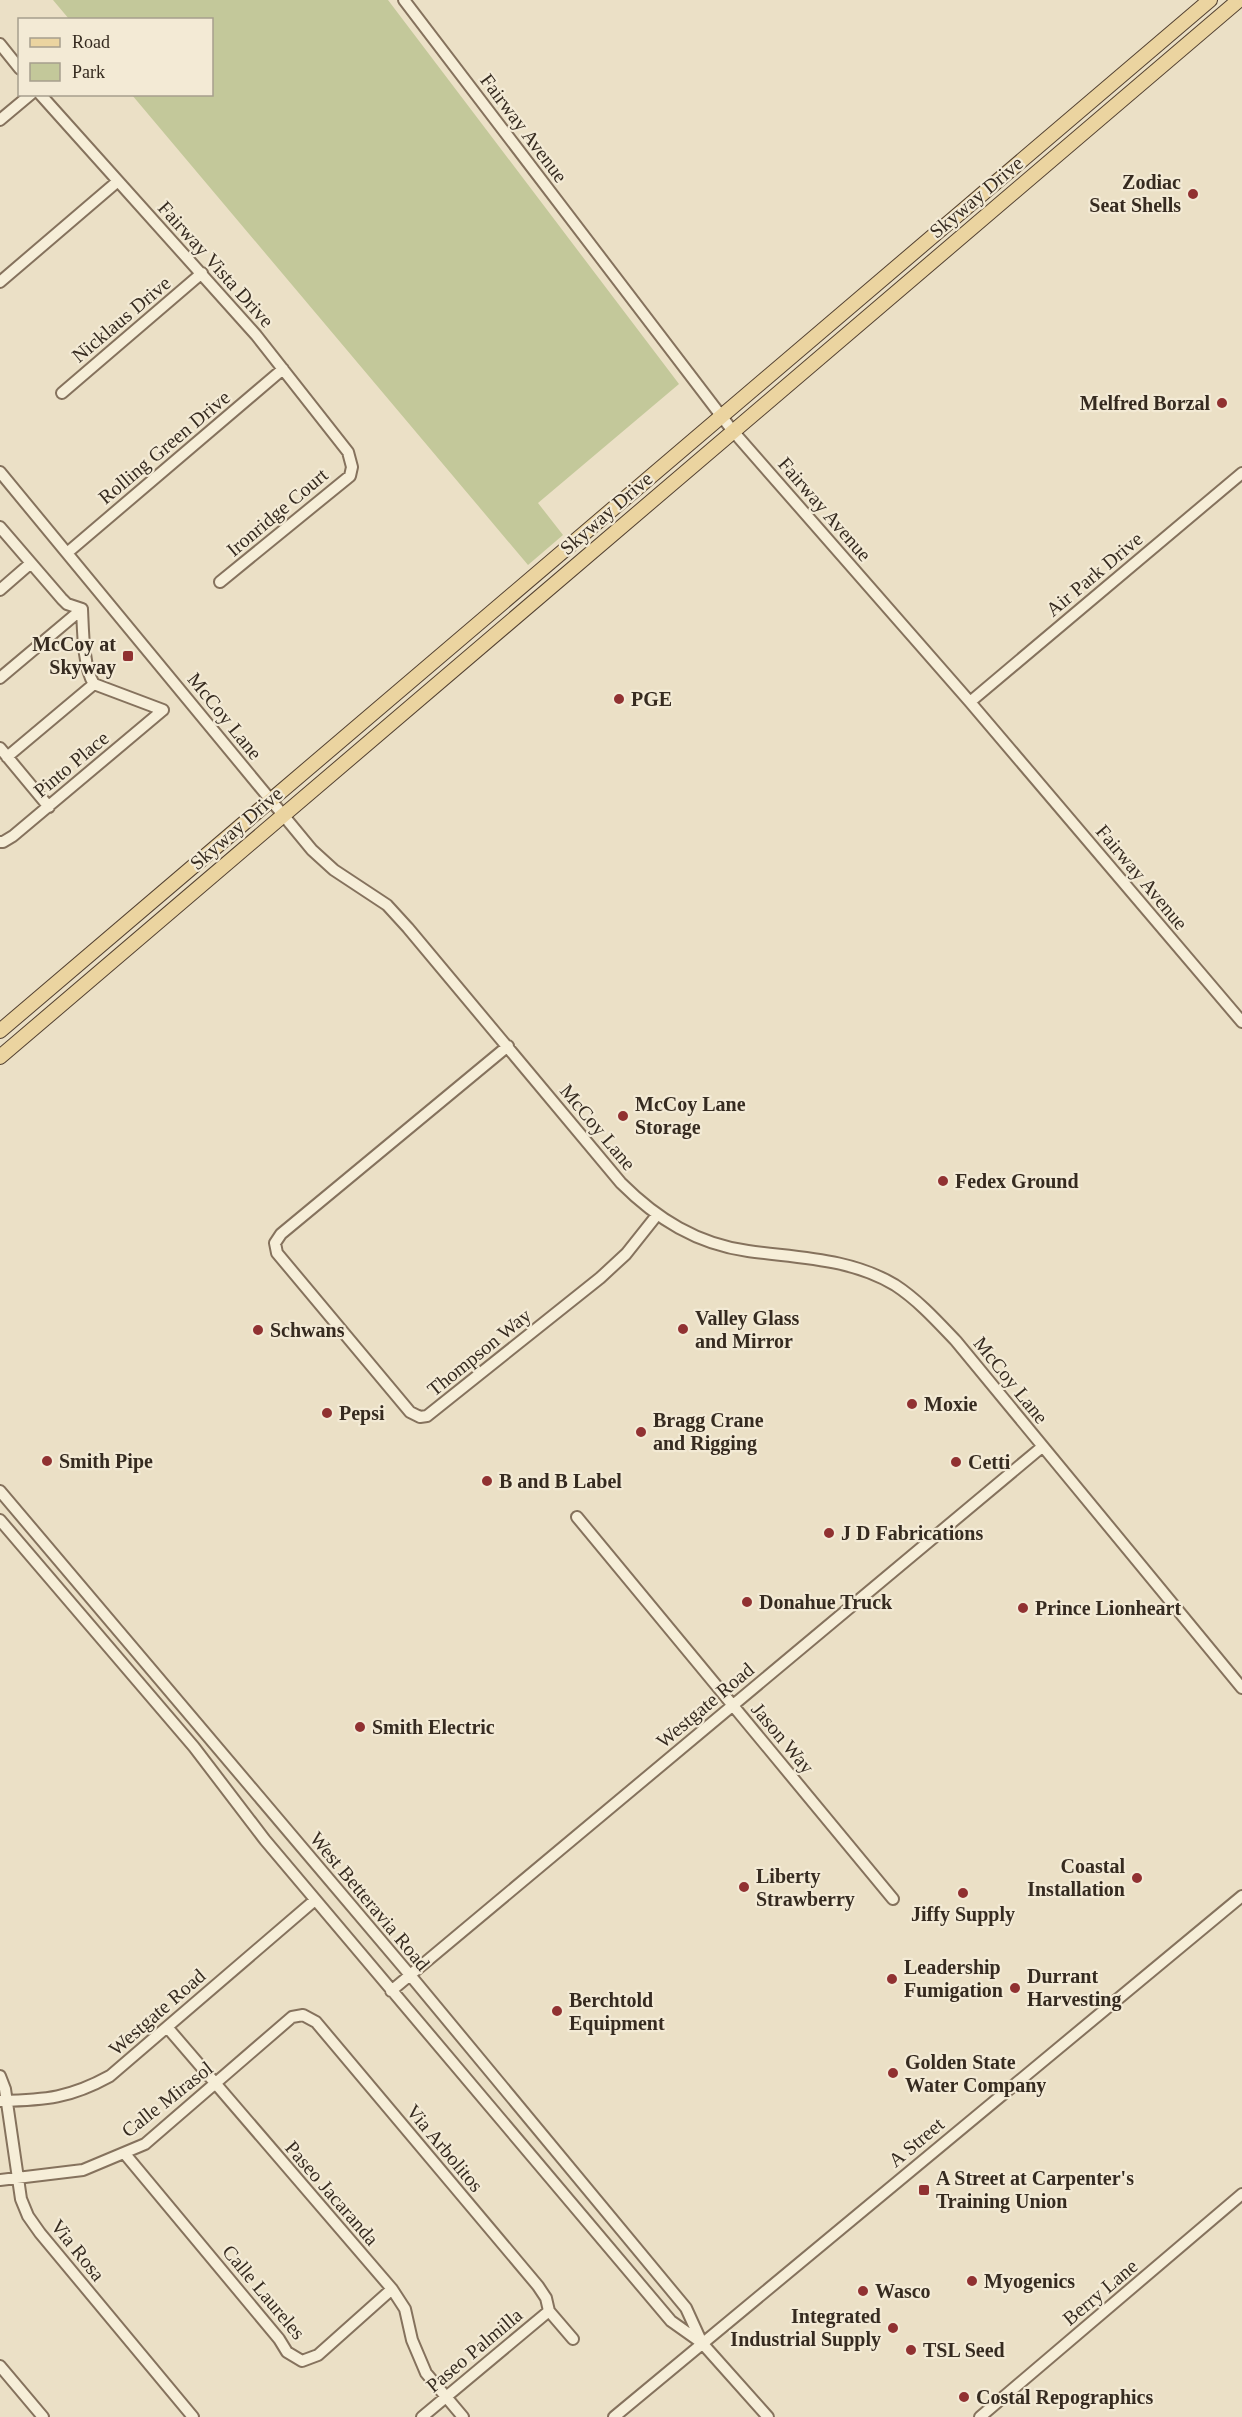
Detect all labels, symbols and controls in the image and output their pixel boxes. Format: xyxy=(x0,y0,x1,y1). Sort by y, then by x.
legend xyxy=(18,18,213,96)
text: Road xyxy=(72,32,110,52)
text: Park xyxy=(72,62,105,82)
street label: Fairway Avenue xyxy=(475,69,572,187)
street label: Skyway Drive xyxy=(925,152,1028,243)
place label: Zodiac Seat Shells xyxy=(1089,171,1181,216)
marker: Zodiac Seat Shells xyxy=(1186,187,1200,201)
street label: Fairway Vista Drive xyxy=(153,197,278,332)
street label: Nicklaus Drive xyxy=(67,271,175,367)
street label: Rolling Green Drive xyxy=(94,386,235,509)
place label: Melfred Borzal xyxy=(1080,392,1210,414)
marker: Melfred Borzal xyxy=(1215,396,1229,410)
street label: Fairway Avenue xyxy=(773,453,876,566)
street label: Ironridge Court xyxy=(222,463,333,561)
street label: Skyway Drive xyxy=(555,467,657,560)
street label: Air Park Drive xyxy=(1041,527,1147,621)
place label: McCoy at Skyway xyxy=(32,633,116,679)
marker: McCoy at Skyway xyxy=(121,649,135,663)
street label: McCoy Lane xyxy=(183,668,267,764)
place label: PGE xyxy=(631,688,672,710)
marker: PGE xyxy=(612,692,626,706)
street label: Pinto Place xyxy=(29,726,113,802)
street label: Skyway Drive xyxy=(185,782,287,875)
street label: Fairway Avenue xyxy=(1091,820,1192,935)
street label: McCoy Lane xyxy=(555,1080,640,1175)
place label: McCoy Lane Storage xyxy=(635,1093,746,1139)
marker: McCoy Lane Storage xyxy=(616,1109,630,1123)
place label: Fedex Ground xyxy=(955,1170,1079,1192)
marker: Fedex Ground xyxy=(936,1174,950,1188)
street label: Thompson Way xyxy=(423,1304,536,1401)
place label: Valley Glass and Mirror xyxy=(695,1307,799,1352)
place label: Schwans xyxy=(270,1319,345,1341)
marker: Valley Glass and Mirror xyxy=(676,1322,690,1336)
marker: Schwans xyxy=(251,1323,265,1337)
street label: McCoy Lane xyxy=(969,1332,1053,1428)
place label: Moxie xyxy=(924,1393,977,1415)
marker: Moxie xyxy=(905,1397,919,1411)
place label: Pepsi xyxy=(339,1402,385,1425)
marker: Pepsi xyxy=(320,1406,334,1420)
place label: Bragg Crane and Rigging xyxy=(653,1409,764,1455)
marker: Bragg Crane and Rigging xyxy=(634,1425,648,1439)
place label: Smith Pipe xyxy=(59,1450,153,1473)
place label: Cetti xyxy=(968,1451,1011,1473)
marker: Smith Pipe xyxy=(40,1454,54,1468)
marker: Cetti xyxy=(949,1455,963,1469)
place label: B and B Label xyxy=(499,1470,622,1492)
marker: B and B Label xyxy=(480,1474,494,1488)
place label: J D Fabrications xyxy=(841,1522,983,1544)
marker: J D Fabrications xyxy=(822,1526,836,1540)
place label: Donahue Truck xyxy=(759,1591,893,1613)
marker: Donahue Truck xyxy=(740,1595,754,1609)
place label: Prince Lionheart xyxy=(1035,1597,1181,1619)
marker: Prince Lionheart xyxy=(1016,1601,1030,1615)
street label: Westgate Road xyxy=(652,1658,759,1753)
street label: Jason Way xyxy=(746,1698,819,1778)
place label: Smith Electric xyxy=(372,1716,495,1738)
marker: Smith Electric xyxy=(353,1720,367,1734)
street label: West Betteravia Road xyxy=(306,1827,434,1975)
place label: Coastal Installation xyxy=(1027,1855,1125,1900)
place label: Liberty Strawberry xyxy=(756,1865,855,1911)
marker: Coastal Installation xyxy=(1130,1871,1144,1885)
marker: Liberty Strawberry xyxy=(737,1880,751,1894)
marker: Jiffy Supply xyxy=(956,1886,970,1900)
place label: Jiffy Supply xyxy=(911,1903,1015,1926)
place label: Leadership Fumigation xyxy=(904,1956,1003,2002)
street label: Westgate Road xyxy=(104,1964,210,2060)
place label: Durrant Harvesting xyxy=(1027,1965,1121,2011)
marker: Leadership Fumigation xyxy=(885,1972,899,1986)
marker: Durrant Harvesting xyxy=(1008,1981,1022,1995)
place label: Berchtold Equipment xyxy=(569,1989,665,2035)
marker: Berchtold Equipment xyxy=(550,2004,564,2018)
place label: Golden State Water Company xyxy=(905,2051,1046,2097)
street label: Calle Mirasol xyxy=(117,2056,217,2141)
marker: Golden State Water Company xyxy=(886,2066,900,2080)
street label: Via Arbolitos xyxy=(402,2100,488,2196)
street label: A Street xyxy=(884,2112,948,2171)
street label: Paseo Jacaranda xyxy=(281,2137,383,2250)
place label: A Street at Carpenter's Training Union xyxy=(936,2167,1134,2213)
marker: A Street at Carpenter's Training Union xyxy=(917,2183,931,2197)
street label: Via Rosa xyxy=(47,2215,109,2285)
street label: Calle Laureles xyxy=(218,2240,310,2344)
street label: Berry Lane xyxy=(1058,2254,1142,2330)
place label: Myogenics xyxy=(984,2270,1075,2293)
marker: Myogenics xyxy=(965,2274,979,2288)
place label: Wasco xyxy=(875,2280,931,2302)
marker: Wasco xyxy=(856,2284,870,2298)
street label: Paseo Palmilla xyxy=(422,2303,526,2396)
place label: Integrated Industrial Supply xyxy=(730,2305,881,2351)
marker: Integrated Industrial Supply xyxy=(886,2321,900,2335)
place label: TSL Seed xyxy=(923,2339,1005,2361)
marker: TSL Seed xyxy=(904,2343,918,2357)
place label: Costal Repographics xyxy=(976,2386,1153,2409)
marker: Costal Repographics xyxy=(957,2390,971,2404)

